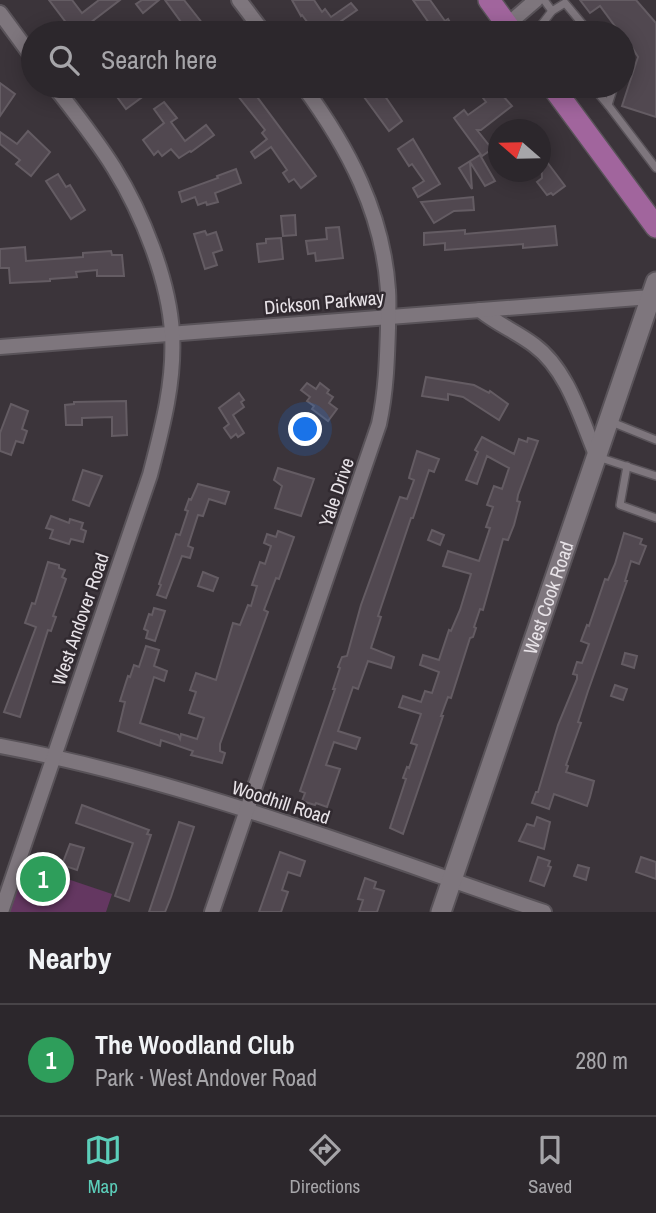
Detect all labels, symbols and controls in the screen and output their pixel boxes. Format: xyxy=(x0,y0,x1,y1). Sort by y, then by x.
search box xyxy=(21,21,635,98)
icon: search xyxy=(45,41,83,79)
text: Search here xyxy=(101,42,217,77)
north arrow xyxy=(488,119,551,182)
street label: Dickson Parkway xyxy=(263,284,385,320)
your location xyxy=(288,412,322,446)
street label: Yale Drive xyxy=(312,454,360,530)
street label: West Cook Road xyxy=(517,538,580,658)
street label: West Andover Road xyxy=(45,549,115,689)
street label: Woodhill Road xyxy=(229,774,333,830)
pin: 1 xyxy=(20,853,66,905)
text: Nearby xyxy=(28,938,111,978)
text: The Woodland Club xyxy=(95,1027,295,1062)
text: 1 xyxy=(46,1045,56,1076)
text: 280 m xyxy=(576,1045,628,1076)
text: Park · West Andover Road xyxy=(95,1062,317,1093)
tab: Map xyxy=(84,1131,122,1199)
tab: Directions xyxy=(289,1131,360,1199)
tab: Saved xyxy=(528,1131,572,1199)

